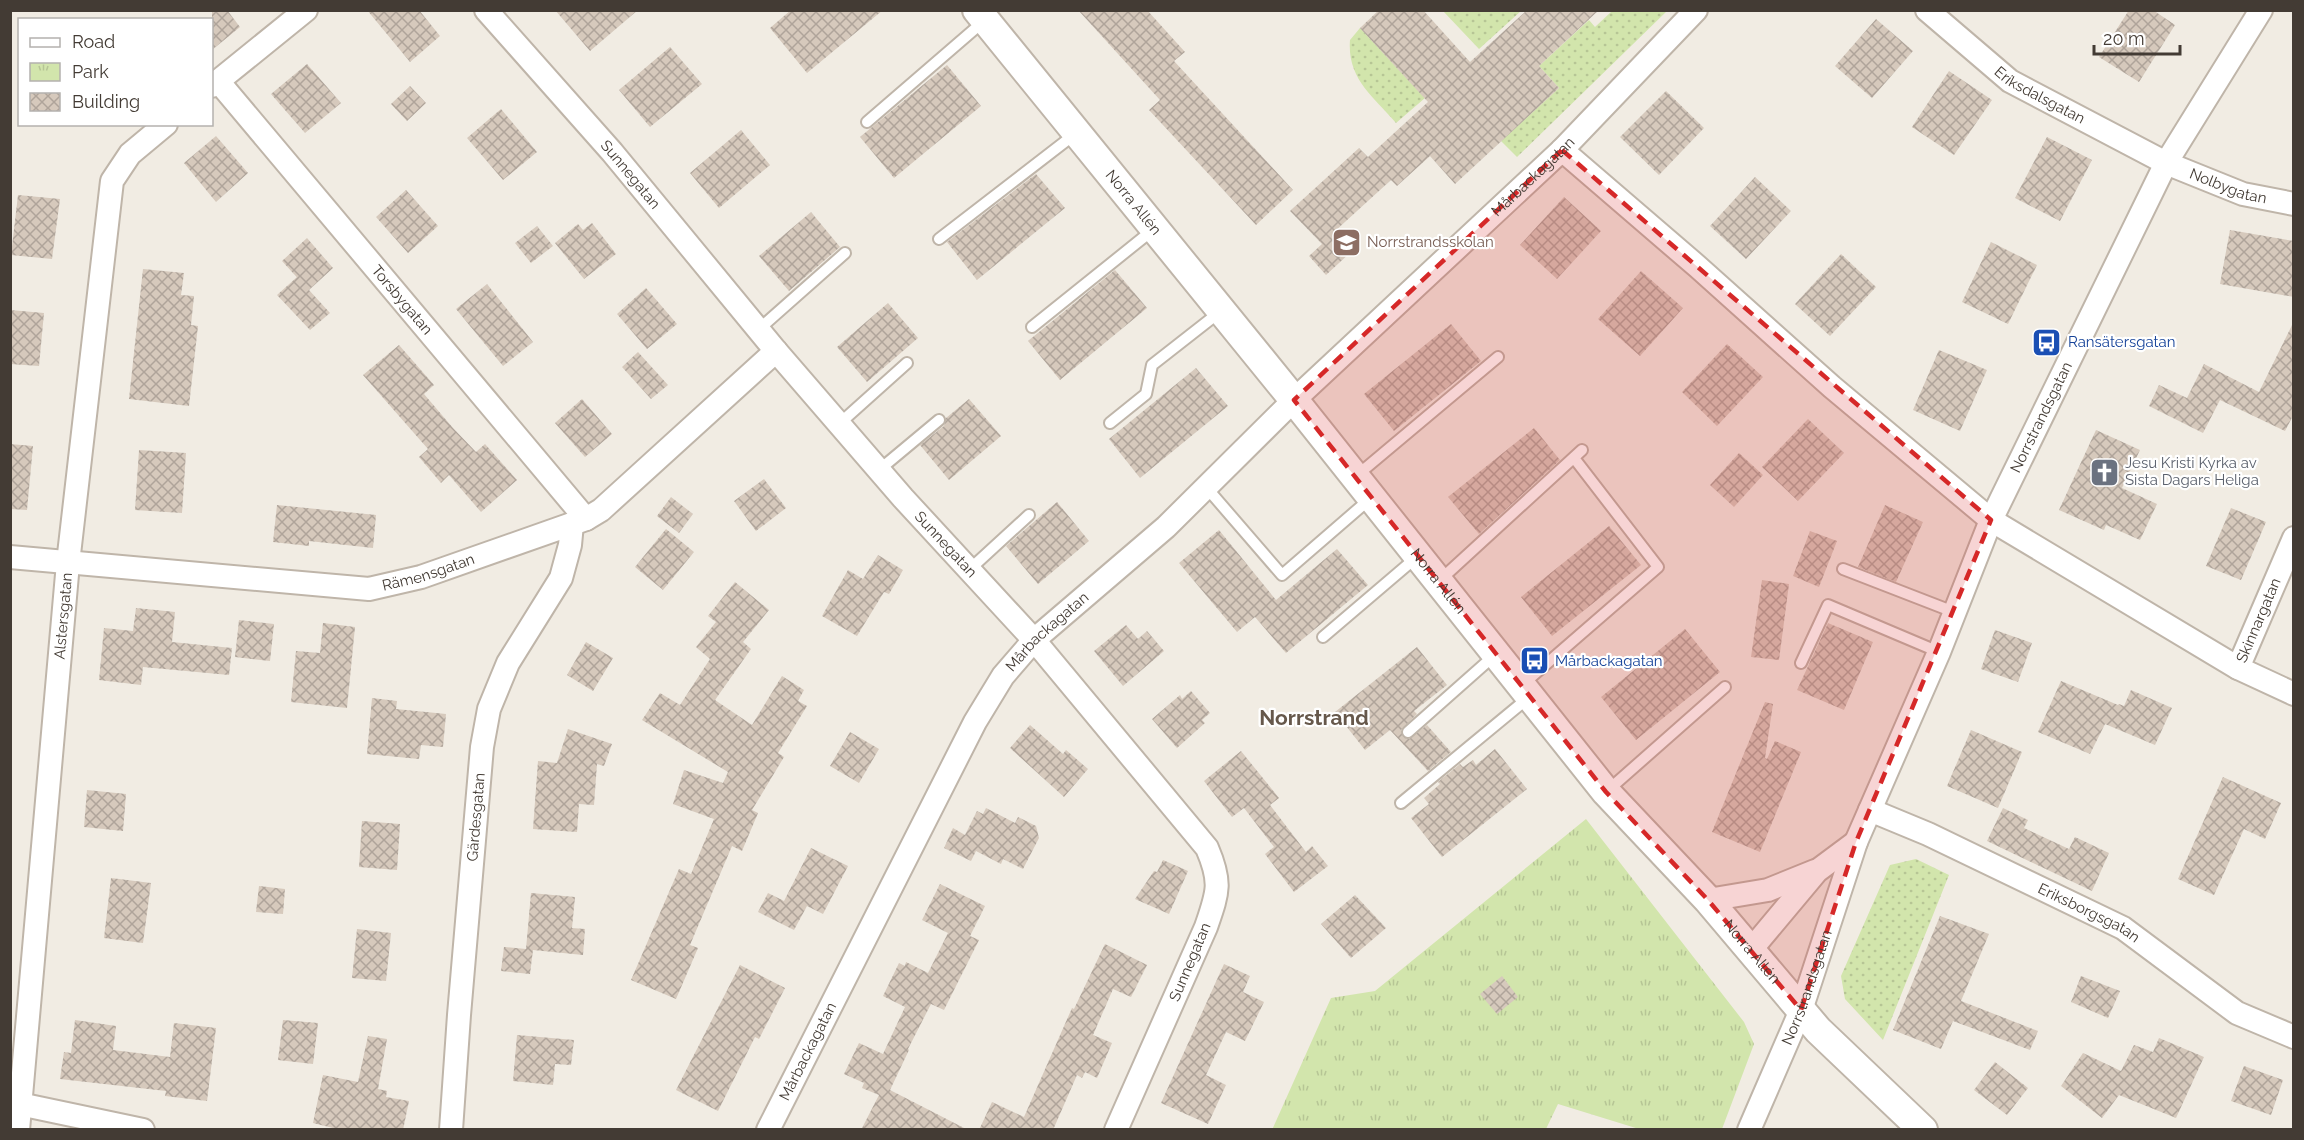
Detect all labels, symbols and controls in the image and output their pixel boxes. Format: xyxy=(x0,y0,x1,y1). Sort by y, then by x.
legend xyxy=(18,18,213,126)
scale bar xyxy=(2094,18,2180,56)
text: 20 m xyxy=(2103,28,2145,49)
text: Road xyxy=(72,31,115,52)
text: Park xyxy=(72,61,109,82)
street label: Eriksdalsgatan xyxy=(1991,63,2088,128)
text: Building xyxy=(72,91,140,112)
street label: Mårbackagatan xyxy=(1488,133,1578,220)
street label: Sunnegatan xyxy=(597,137,664,213)
street label: Nolbygatan xyxy=(2187,164,2268,207)
street label: Norra Allén xyxy=(1102,166,1165,239)
school or university icon: Norrstrandsskolan xyxy=(1330,226,1362,258)
place label: Norrstrandsskolan xyxy=(1367,233,1494,251)
street label: Torsbygatan xyxy=(368,262,436,338)
bus stop icon: Ransätersgatan xyxy=(2031,326,2063,358)
place label: Ransätersgatan xyxy=(2068,333,2176,351)
street label: Norrstrandsgatan xyxy=(2006,359,2076,476)
place label: Jesu Kristi Kyrka av Sista Dagars Heliga xyxy=(2125,454,2259,489)
church icon: Jesu Kristi Kyrka av Sista Dagars Heliga xyxy=(2088,456,2120,488)
street label: Sunnegatan xyxy=(911,507,981,581)
street label: Norra Allén xyxy=(1407,545,1470,617)
street label: Rämensgatan xyxy=(380,550,477,595)
street label: Alstersgatan xyxy=(51,572,76,660)
street label: Skinnargatan xyxy=(2232,575,2285,665)
street label: Mårbackagatan xyxy=(1002,588,1092,675)
bus stop icon: Mårbackagatan xyxy=(1518,645,1550,677)
place label: Mårbackagatan xyxy=(1555,652,1663,670)
district label: Norrstrand xyxy=(1259,705,1369,730)
street label: Gärdesgatan xyxy=(463,772,489,862)
street label: Eriksborgsgatan xyxy=(2035,879,2143,946)
street label: Norra Allén xyxy=(1720,916,1784,988)
street label: Sunnegatan xyxy=(1165,920,1215,1004)
street label: Norrstrandsgatan xyxy=(1778,927,1836,1048)
street label: Mårbackagatan xyxy=(775,999,840,1104)

